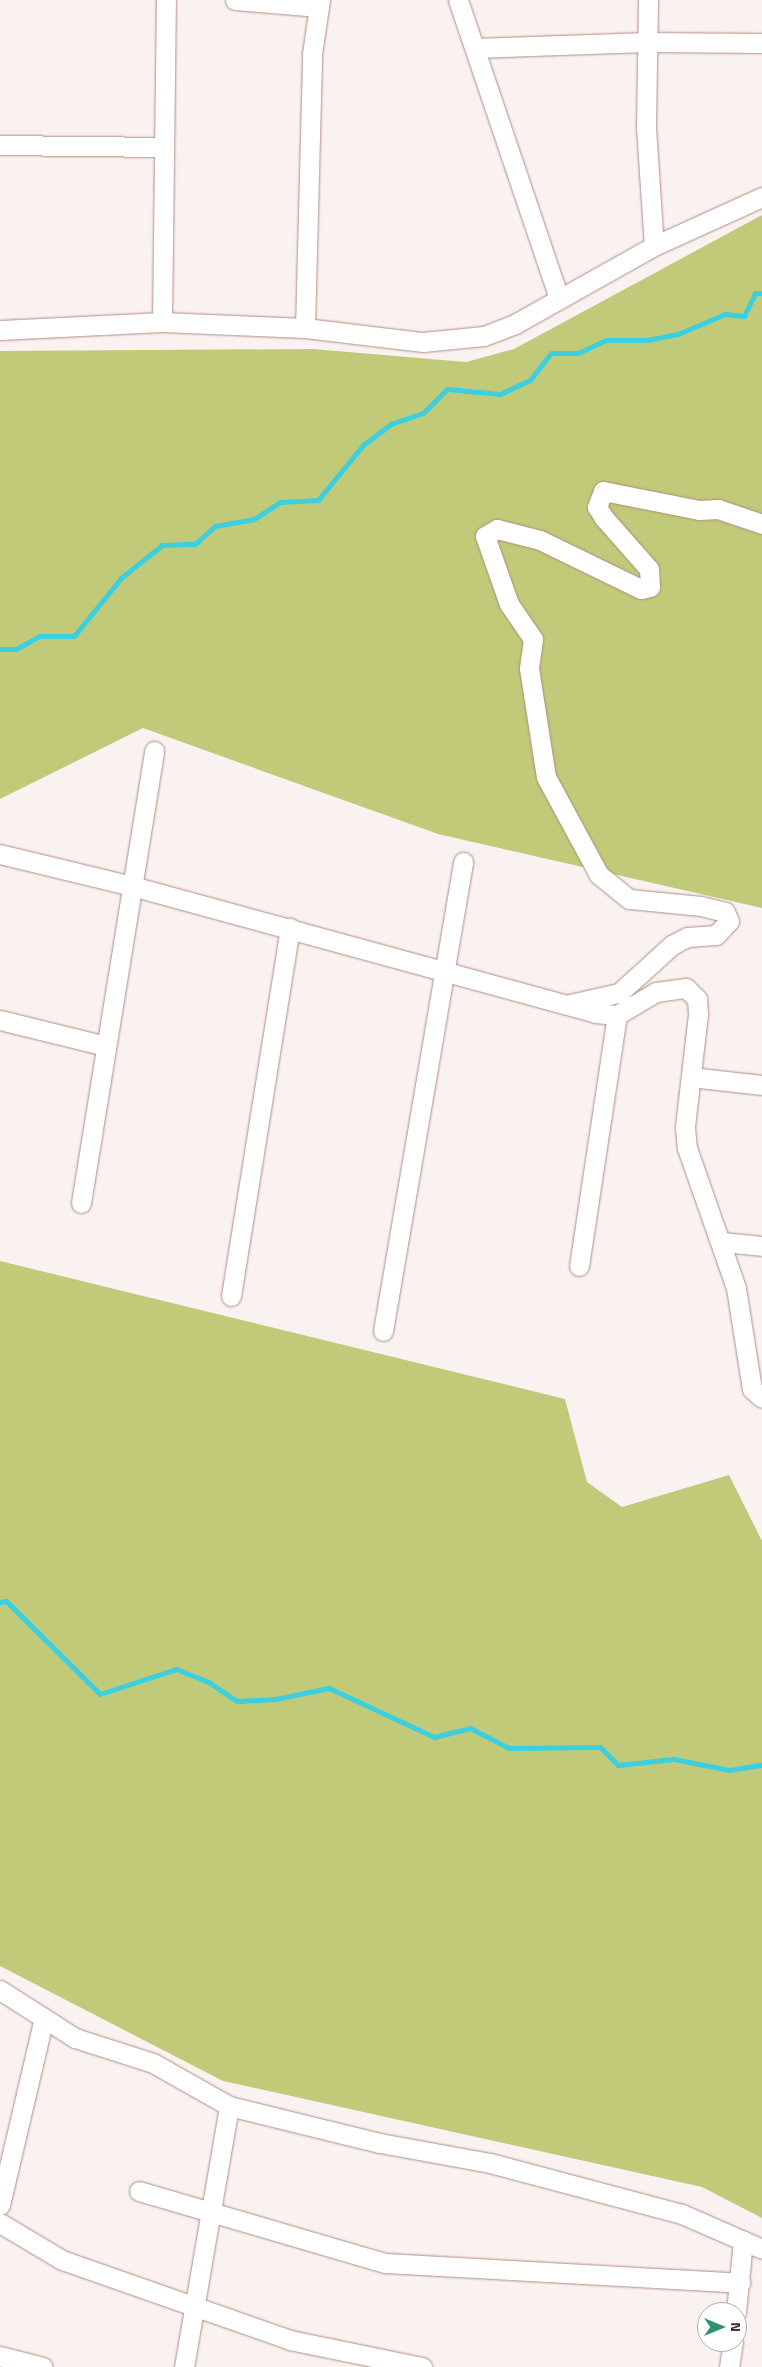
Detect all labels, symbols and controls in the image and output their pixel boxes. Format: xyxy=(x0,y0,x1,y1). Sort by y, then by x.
north arrow xyxy=(697,2302,747,2352)
text: N xyxy=(726,2322,747,2332)

